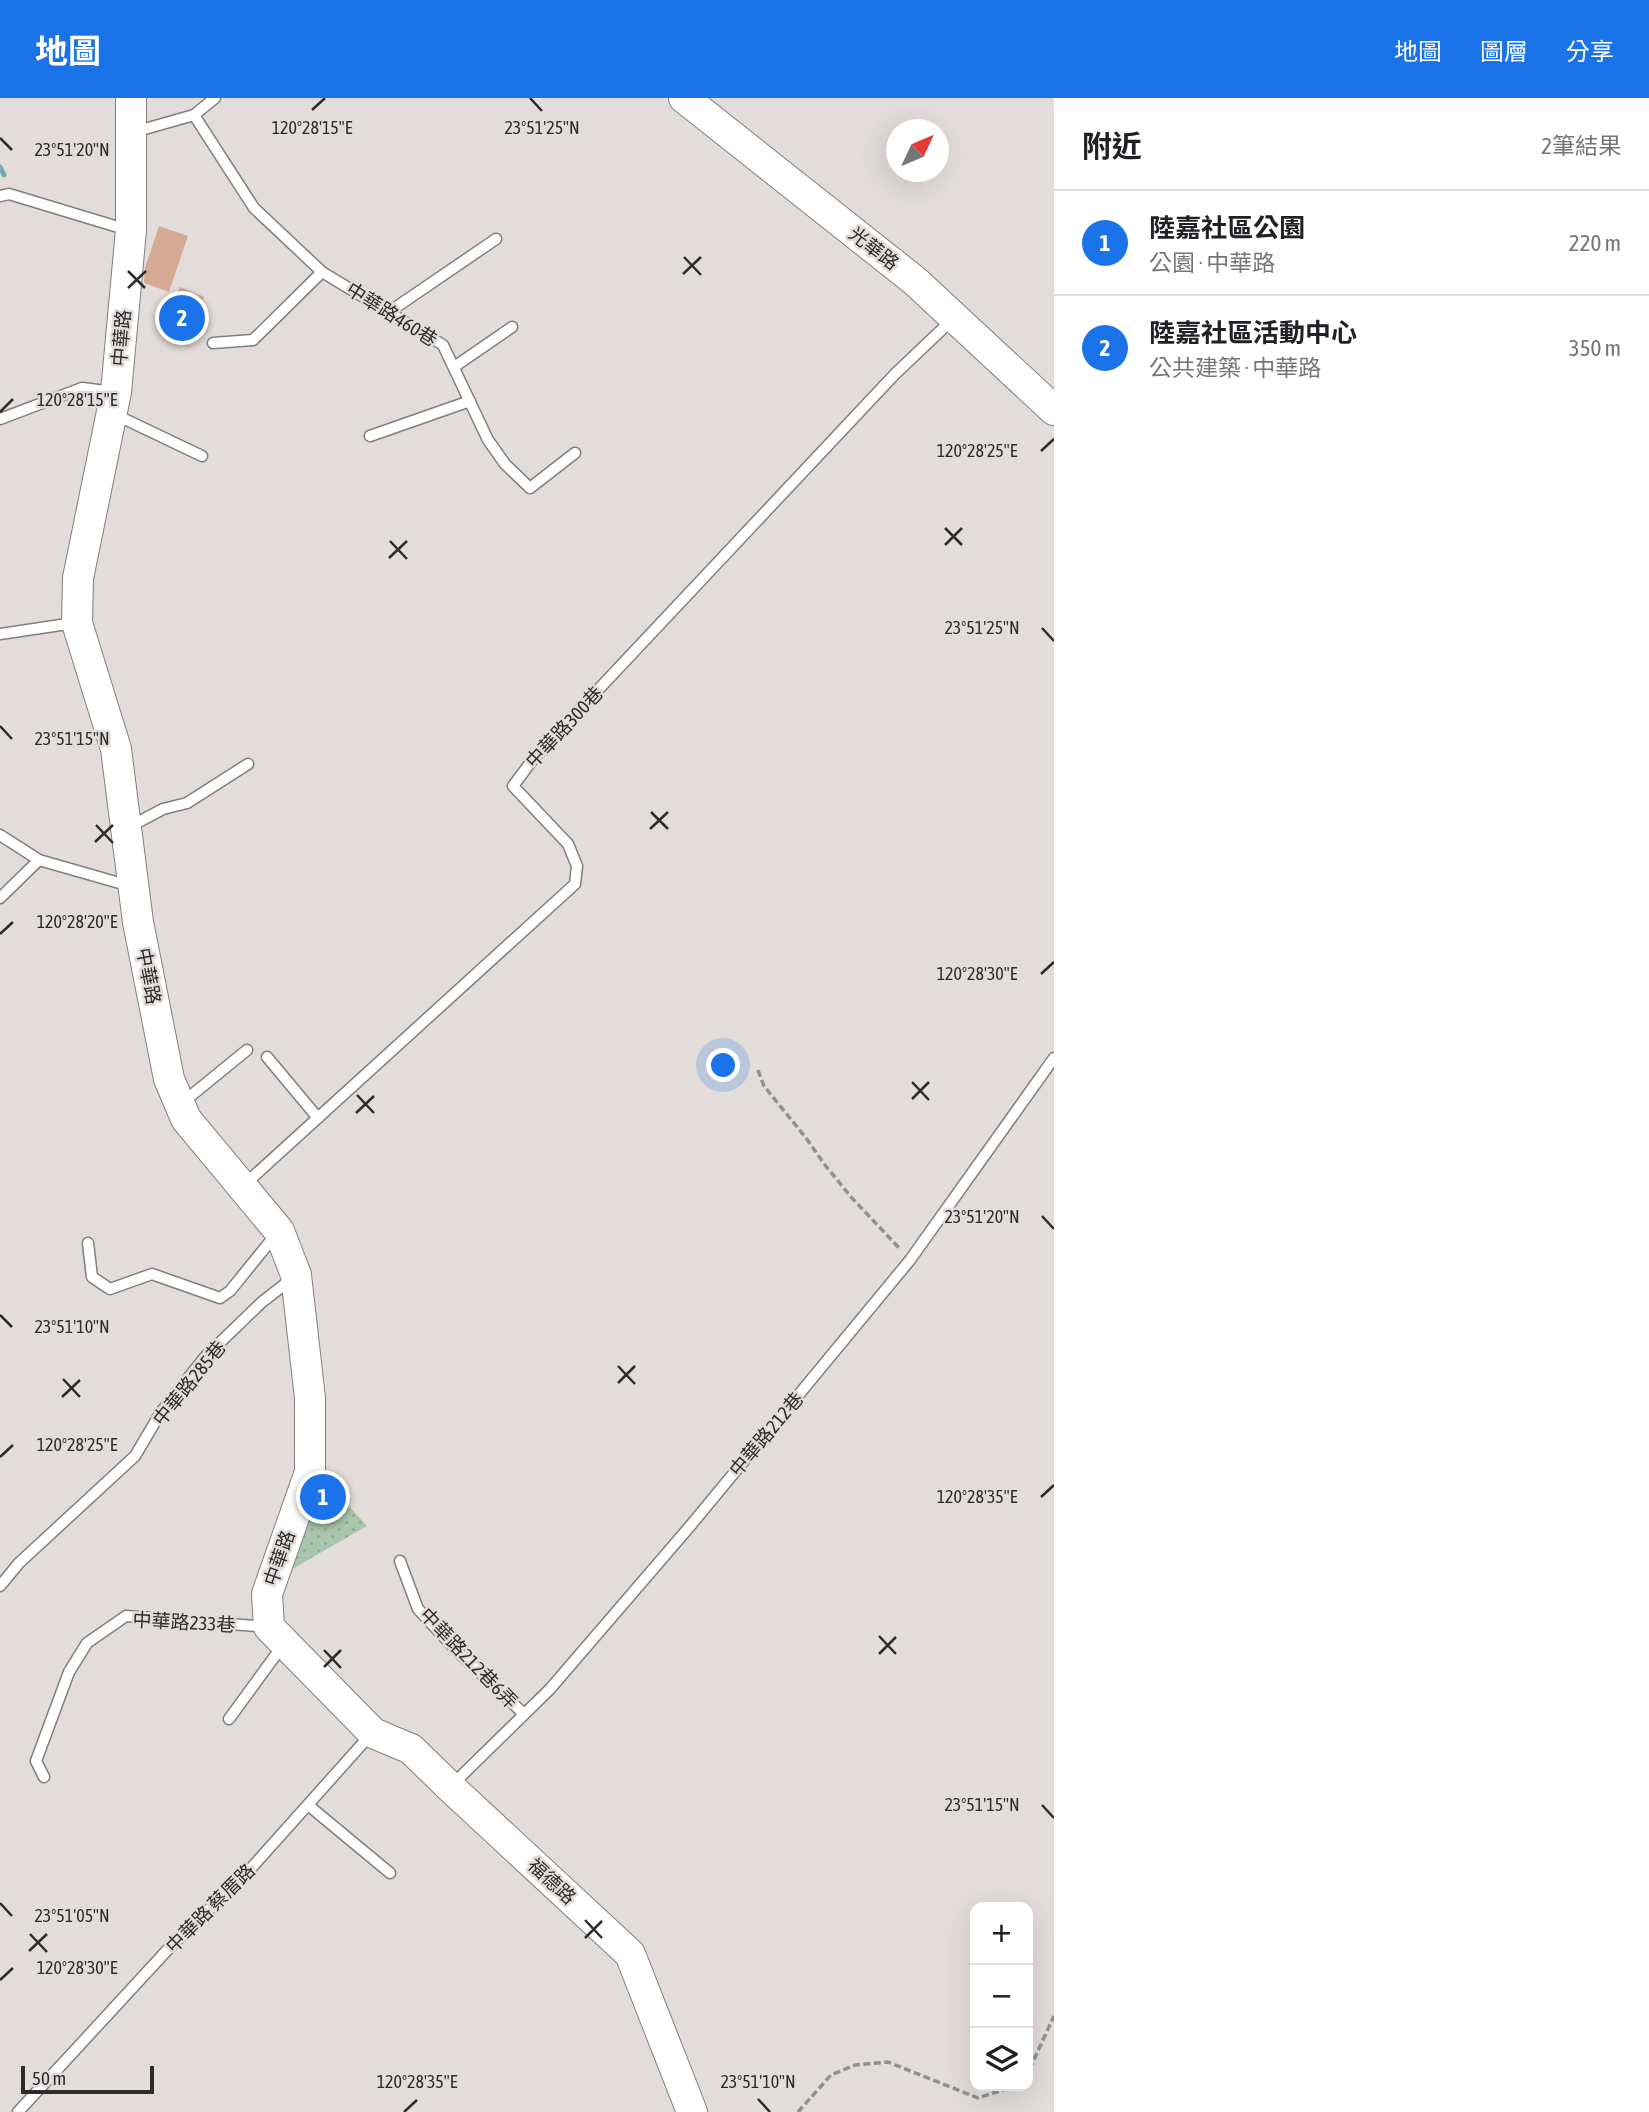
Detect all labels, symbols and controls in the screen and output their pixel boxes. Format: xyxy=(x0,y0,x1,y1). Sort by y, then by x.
text: 地圖 xyxy=(35,32,101,70)
text: 地圖 xyxy=(1394,38,1442,65)
text: 圖層 xyxy=(1480,38,1528,65)
text: 分享 xyxy=(1566,38,1614,65)
text: 120°28'15"E xyxy=(272,117,353,138)
text: 23°51'25"N xyxy=(504,117,580,138)
north arrow xyxy=(886,119,949,182)
text: 附近 xyxy=(1082,129,1142,163)
text: 2筆結果 xyxy=(1541,133,1621,159)
text: 23°51'20"N xyxy=(34,139,110,160)
text: 陸嘉社區公園 xyxy=(1149,213,1305,243)
street label: 光華路 xyxy=(845,222,903,274)
text: 1 xyxy=(1100,230,1110,256)
text: 220 m xyxy=(1569,230,1621,256)
text: 公園 · 中華路 xyxy=(1149,250,1275,276)
street label: 中華路460巷 xyxy=(343,277,441,351)
pin: 2 xyxy=(159,292,205,344)
street label: 中華路 xyxy=(108,309,134,367)
text: 陸嘉社區活動中心 xyxy=(1149,318,1357,348)
text: 2 xyxy=(1100,335,1110,361)
text: 350 m xyxy=(1569,335,1621,361)
text: 公共建築 · 中華路 xyxy=(1149,355,1321,381)
text: 120°28'15"E xyxy=(37,389,118,410)
text: 120°28'25"E xyxy=(937,440,1018,461)
text: 23°51'25"N xyxy=(944,617,1020,638)
street label: 中華路300巷 xyxy=(521,682,607,772)
text: 23°51'15"N xyxy=(34,728,110,749)
text: 120°28'20"E xyxy=(37,911,118,932)
street label: 中華路 xyxy=(133,946,165,1006)
text: 120°28'30"E xyxy=(937,963,1018,984)
your location xyxy=(706,1048,740,1082)
text: 23°51'20"N xyxy=(944,1206,1020,1227)
text: 23°51'10"N xyxy=(34,1316,110,1337)
street label: 中華路285巷 xyxy=(148,1336,230,1430)
street label: 中華路212巷 xyxy=(725,1388,807,1480)
text: 120°28'25"E xyxy=(37,1434,118,1455)
pin: 1 xyxy=(300,1471,346,1523)
text: 120°28'35"E xyxy=(937,1486,1018,1507)
street label: 中華路 xyxy=(259,1527,299,1589)
street label: 中華路212巷6弄 xyxy=(416,1603,522,1713)
street label: 中華路233巷 xyxy=(132,1608,236,1636)
text: 23°51'15"N xyxy=(944,1794,1020,1815)
street label: 福德路 xyxy=(524,1854,580,1908)
street label: 中華路 蔡厝路 xyxy=(161,1859,259,1957)
map controls xyxy=(970,1902,1033,2091)
button: + xyxy=(970,1902,1033,1965)
text: 23°51'05"N xyxy=(34,1905,110,1926)
text: 120°28'30"E xyxy=(37,1957,118,1978)
button: − xyxy=(970,1965,1033,2028)
button: layers xyxy=(970,2028,1033,2091)
scale bar xyxy=(21,2063,154,2095)
text: 50 m xyxy=(32,2067,66,2089)
text: 120°28'35"E xyxy=(377,2071,458,2092)
text: 23°51'10"N xyxy=(720,2071,796,2092)

